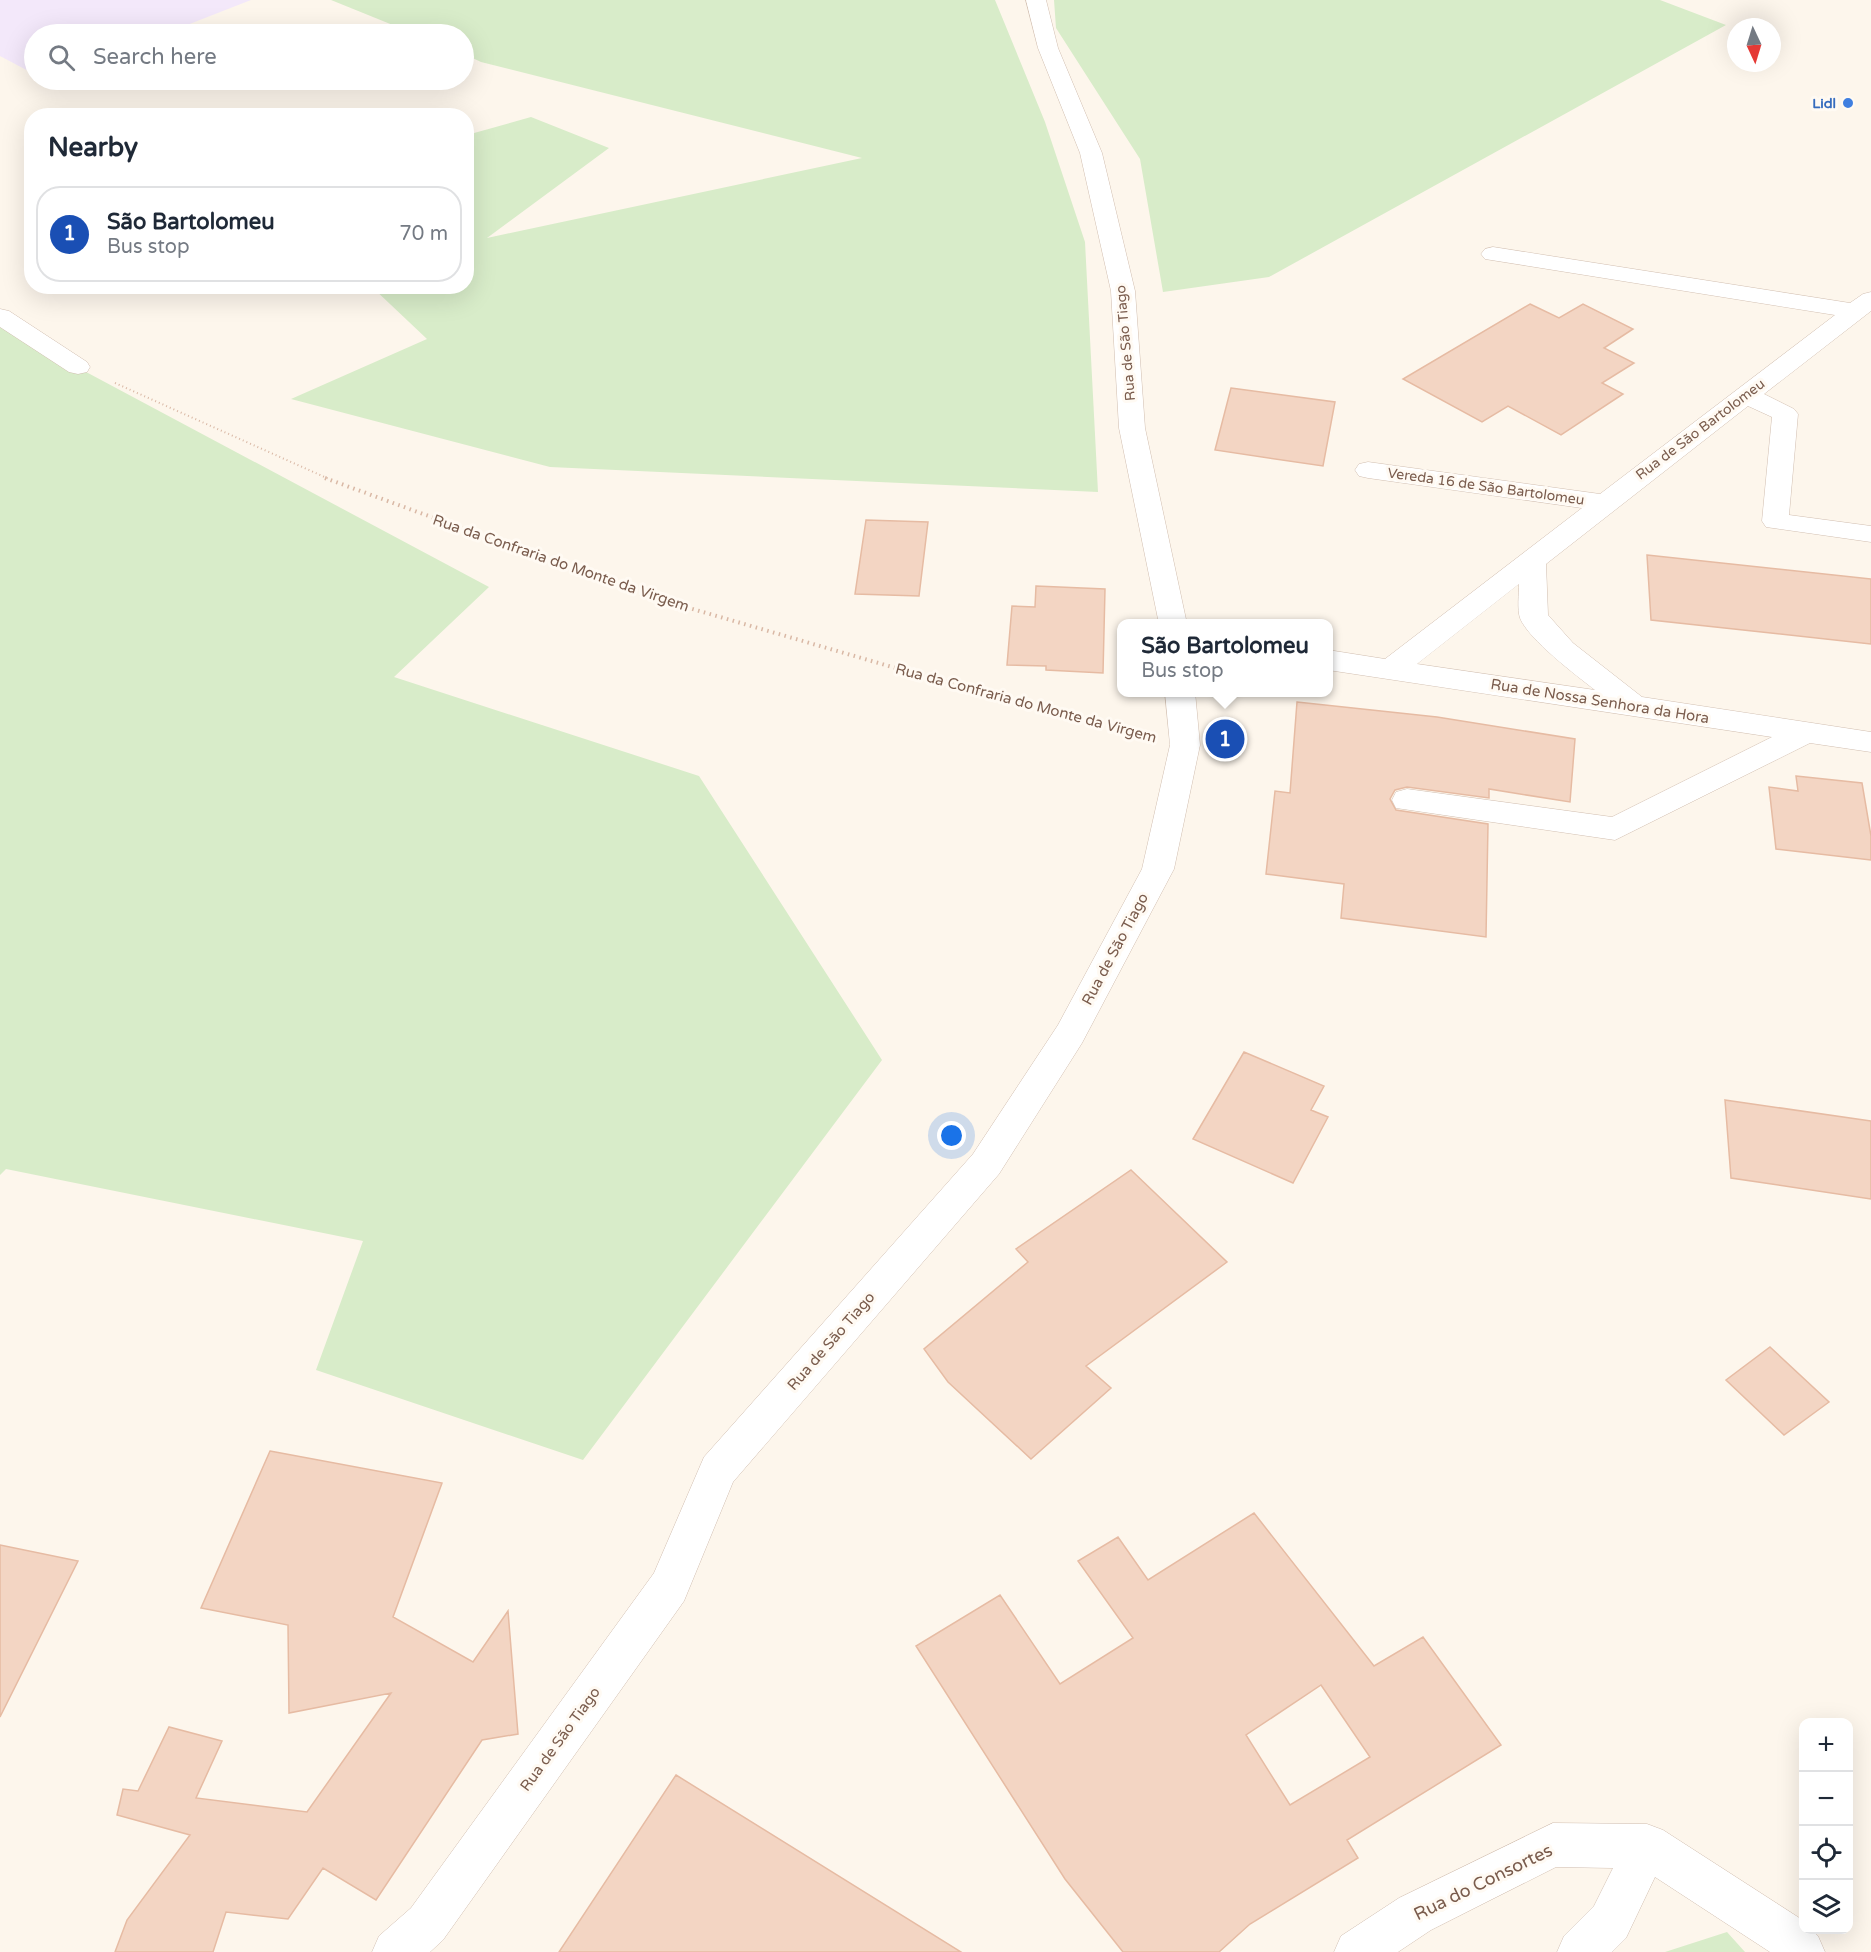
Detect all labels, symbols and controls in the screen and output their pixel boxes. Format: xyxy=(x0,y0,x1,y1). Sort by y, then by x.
north arrow xyxy=(1727,18,1781,72)
search box xyxy=(24,24,474,90)
icon: search xyxy=(45,41,78,74)
text: Search here xyxy=(93,44,217,70)
place label: Lidl xyxy=(1812,95,1836,112)
marker: Lidl xyxy=(1841,96,1855,110)
text: Nearby xyxy=(48,132,138,163)
text: São Bartolomeu xyxy=(107,209,275,235)
text: 1 xyxy=(63,222,76,246)
text: 70 m xyxy=(399,222,448,246)
text: Bus stop xyxy=(107,235,190,259)
street label: Rua de São Tiago xyxy=(1112,284,1139,402)
street label: Rua de São Bartolomeu xyxy=(1632,375,1768,483)
street label: Vereda 16 de São Bartolomeu xyxy=(1386,464,1585,509)
street label: Rua da Confraria do Monte da Virgem xyxy=(431,511,691,615)
popup xyxy=(1117,619,1333,697)
text: São Bartolomeu xyxy=(1141,633,1309,659)
street label: Rua da Confraria do Monte da Virgem xyxy=(893,659,1159,747)
text: Bus stop xyxy=(1141,659,1224,683)
street label: Rua de Nossa Senhora da Hora xyxy=(1489,675,1711,727)
pin: 1 xyxy=(1206,716,1244,762)
street label: Rua de São Tiago xyxy=(1078,890,1152,1008)
your location xyxy=(937,1121,966,1150)
street label: Rua de São Tiago xyxy=(783,1288,879,1394)
street label: Rua de São Tiago xyxy=(516,1683,604,1795)
map controls xyxy=(1799,1718,1853,1934)
button: + xyxy=(1799,1718,1853,1772)
button: − xyxy=(1799,1772,1853,1826)
button: locate xyxy=(1799,1826,1853,1880)
street label: Rua do Consortes xyxy=(1410,1839,1556,1925)
button: layers xyxy=(1799,1880,1853,1934)

